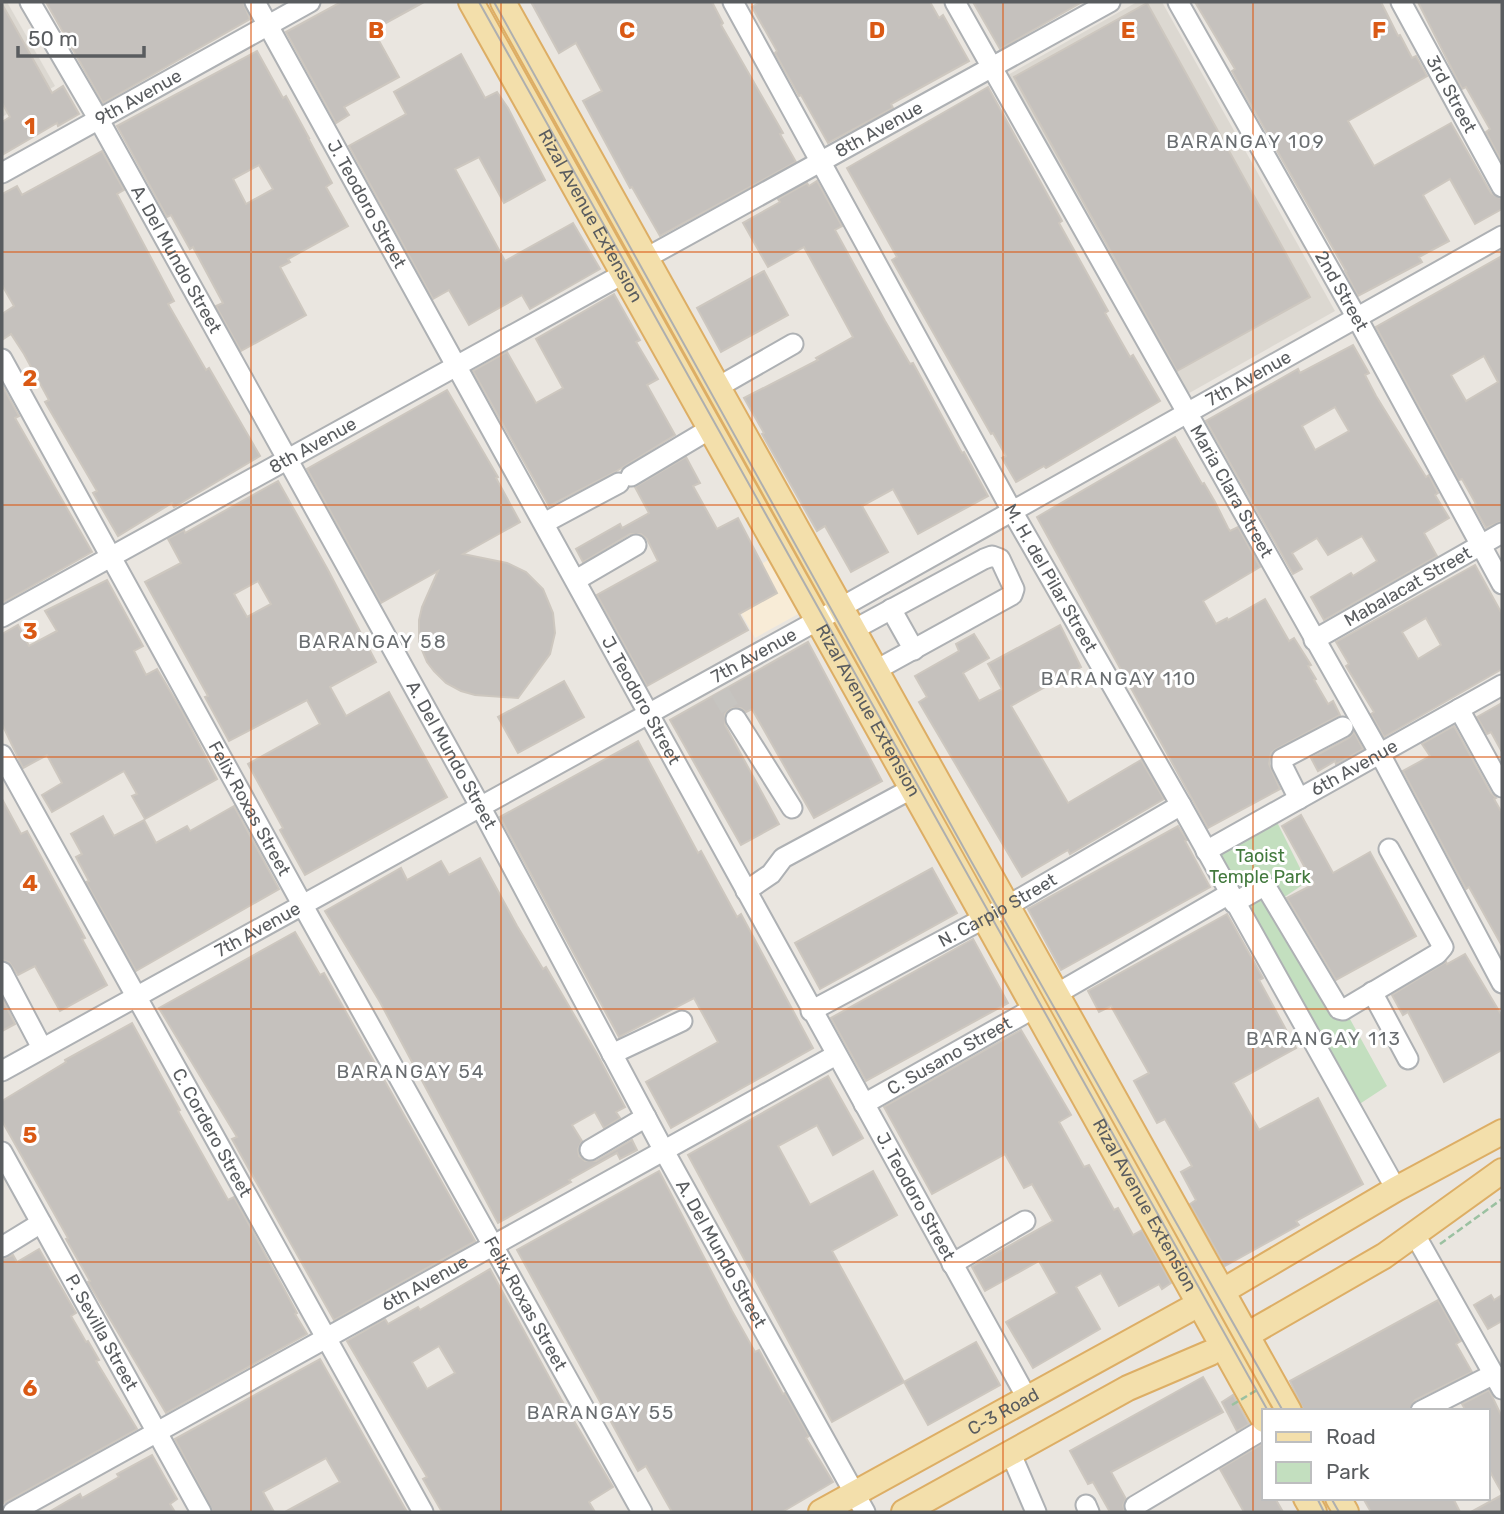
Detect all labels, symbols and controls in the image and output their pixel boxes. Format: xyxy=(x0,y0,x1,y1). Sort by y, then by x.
scale bar xyxy=(18,14,144,58)
text: B xyxy=(368,16,384,44)
text: C xyxy=(619,16,635,44)
text: D xyxy=(869,16,885,44)
text: E xyxy=(1121,16,1135,44)
text: F xyxy=(1372,16,1386,44)
text: 50 m xyxy=(28,26,78,51)
street label: 3rd Street xyxy=(1421,52,1481,137)
street label: 9th Avenue xyxy=(91,64,186,130)
street label: 8th Avenue xyxy=(831,97,926,162)
text: 1 xyxy=(24,112,36,140)
street label: Rizal Avenue Extension xyxy=(533,126,648,306)
district label: BARANGAY 109 xyxy=(1166,130,1326,153)
street label: J. Teodoro Street xyxy=(322,136,411,272)
street label: A. Del Mundo Street xyxy=(126,181,226,337)
street label: 2nd Street xyxy=(1310,247,1373,335)
street label: 7th Avenue xyxy=(1202,346,1295,411)
text: 2 xyxy=(23,364,37,392)
street label: 8th Avenue xyxy=(265,412,360,478)
street label: Maria Clara Street xyxy=(1185,421,1278,562)
street label: M. H. del Pilar Street xyxy=(999,500,1102,656)
street label: Mabalacat Street xyxy=(1340,542,1475,631)
text: 3 xyxy=(22,617,38,645)
street label: Rizal Avenue Extension xyxy=(811,620,925,801)
street label: 7th Avenue xyxy=(707,623,800,688)
district label: BARANGAY 58 xyxy=(298,630,448,653)
street label: J. Teodoro Street xyxy=(597,632,685,768)
district label: BARANGAY 110 xyxy=(1041,667,1197,690)
street label: A. Del Mundo Street xyxy=(402,677,501,833)
street label: 6th Avenue xyxy=(1307,735,1401,801)
street label: Felix Roxas Street xyxy=(204,737,295,880)
park label: Taoist Temple Park xyxy=(1209,845,1312,888)
text: 4 xyxy=(22,869,38,897)
street label: N. Carpio Street xyxy=(934,869,1061,952)
street label: 7th Avenue xyxy=(211,897,304,962)
street label: C. Susano Street xyxy=(883,1012,1016,1100)
district label: BARANGAY 113 xyxy=(1246,1027,1402,1050)
district label: BARANGAY 54 xyxy=(336,1060,486,1083)
street label: C. Cordero Street xyxy=(167,1064,257,1201)
street label: Rizal Avenue Extension xyxy=(1088,1115,1202,1296)
text: 5 xyxy=(23,1121,38,1149)
street label: J. Teodoro Street xyxy=(871,1128,960,1265)
street label: A. Del Mundo Street xyxy=(671,1176,771,1332)
street label: Felix Roxas Street xyxy=(479,1233,572,1375)
street label: 6th Avenue xyxy=(378,1250,472,1316)
street label: P. Sevilla Street xyxy=(61,1270,143,1394)
text: 6 xyxy=(23,1374,38,1402)
street label: C-3 Road xyxy=(964,1383,1043,1440)
district label: BARANGAY 55 xyxy=(527,1401,675,1424)
legend xyxy=(1262,1409,1490,1500)
text: Road xyxy=(1326,1424,1376,1449)
text: Park xyxy=(1326,1459,1370,1484)

